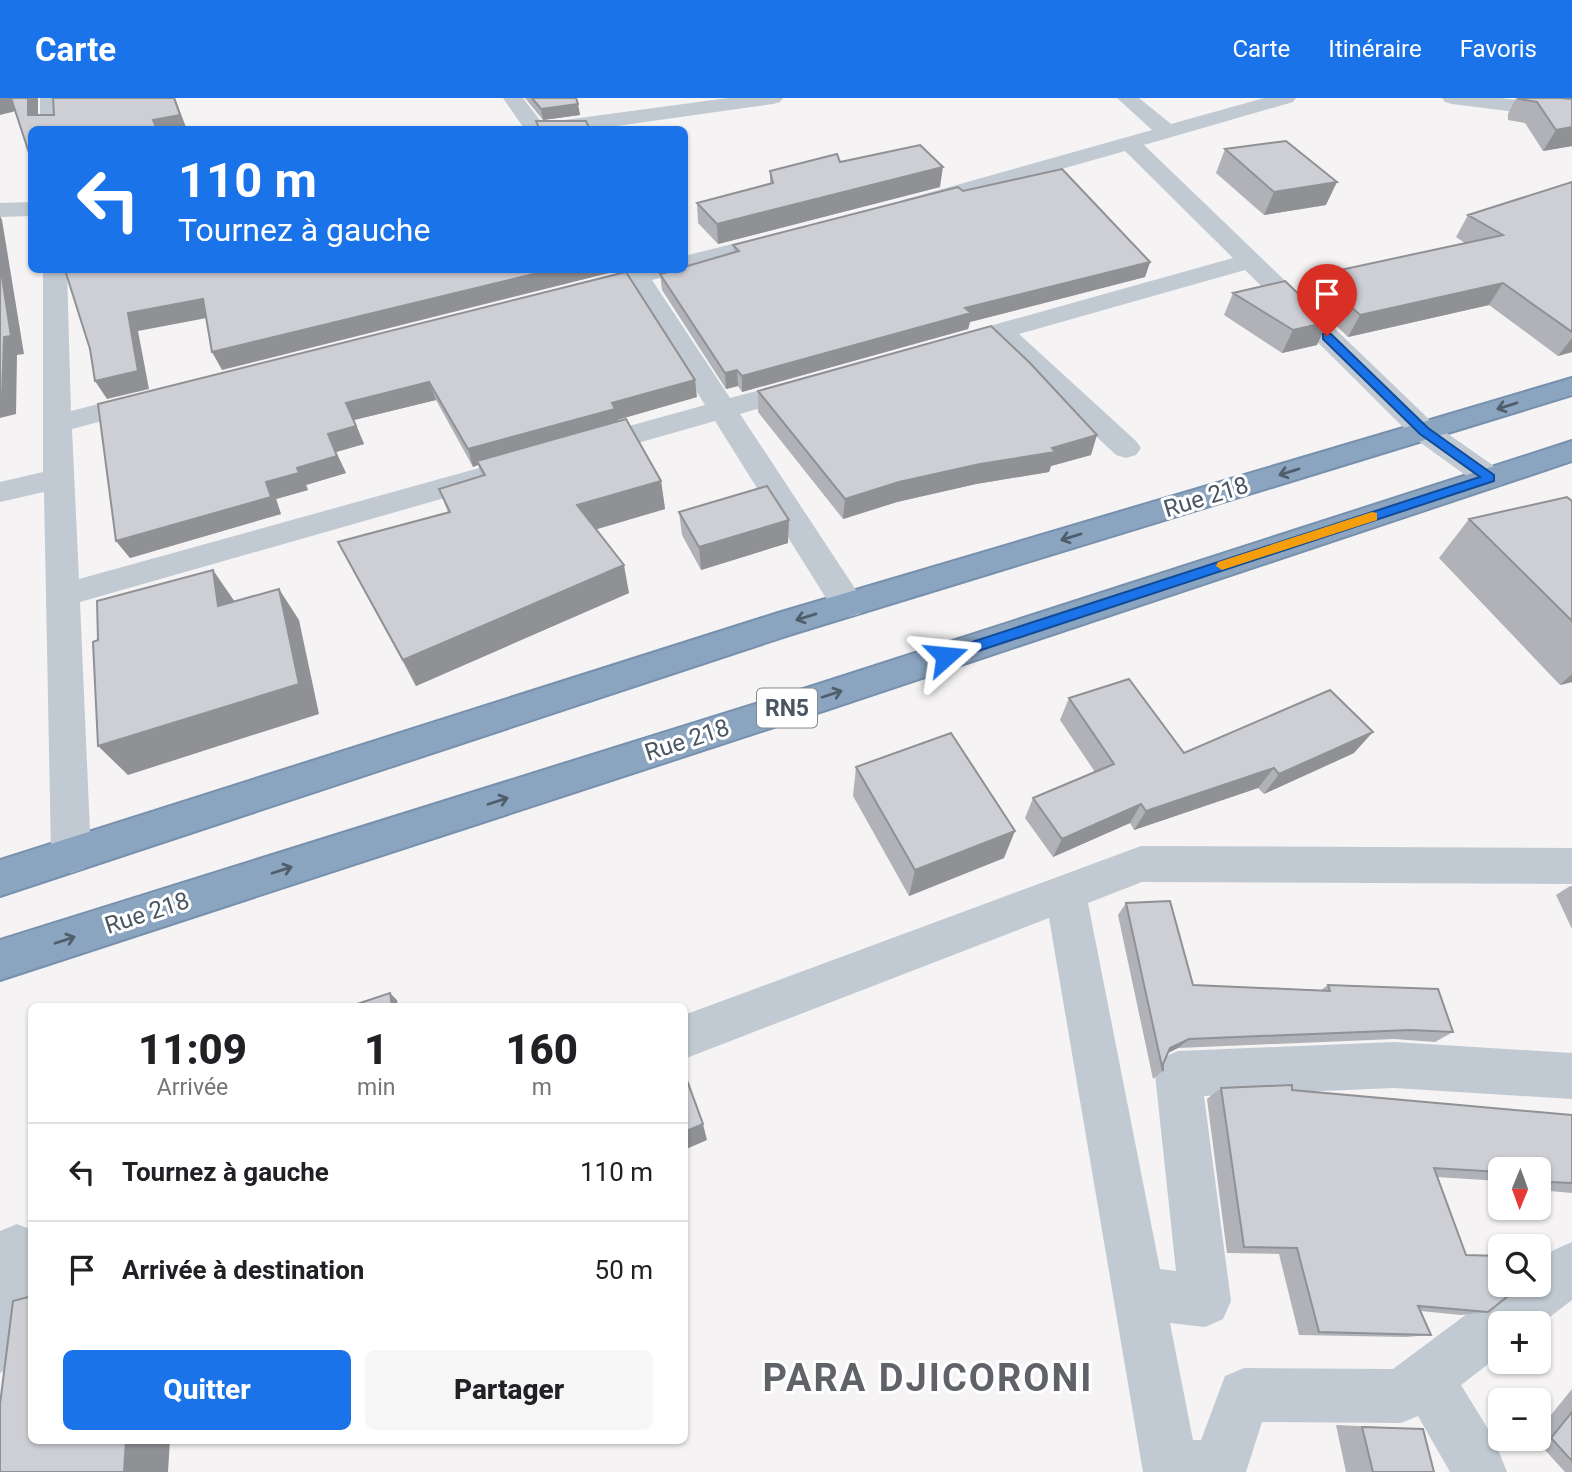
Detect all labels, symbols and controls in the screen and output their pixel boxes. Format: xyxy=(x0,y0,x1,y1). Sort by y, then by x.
text: Carte xyxy=(35,30,116,69)
text: Carte xyxy=(1232,35,1290,63)
text: Itinéraire xyxy=(1328,35,1422,63)
text: Favoris xyxy=(1460,35,1537,63)
text: 110 m xyxy=(178,152,317,209)
icon: left xyxy=(63,154,154,245)
text: Tournez à gauche xyxy=(178,211,430,249)
pin xyxy=(1297,264,1357,336)
icon: arrive xyxy=(1308,275,1346,313)
one-way arrow xyxy=(1496,400,1518,413)
one-way arrow xyxy=(1278,466,1300,479)
street label: Rue 218 xyxy=(1160,471,1252,523)
one-way arrow xyxy=(1060,532,1082,545)
one-way arrow xyxy=(796,612,818,625)
position arrow xyxy=(909,619,983,693)
one-way arrow xyxy=(820,687,842,699)
road number: RN5 xyxy=(757,688,817,728)
street label: Rue 218 xyxy=(641,713,733,767)
one-way arrow xyxy=(487,793,509,806)
one-way arrow xyxy=(270,863,292,875)
street label: Rue 218 xyxy=(101,886,193,940)
one-way arrow xyxy=(54,932,76,945)
text: 11:09 xyxy=(138,1025,247,1074)
text: 1 xyxy=(364,1025,388,1074)
text: 160 xyxy=(505,1025,578,1074)
text: Arrivée xyxy=(157,1074,228,1101)
text: min xyxy=(357,1074,395,1101)
text: m xyxy=(532,1074,552,1101)
icon: left xyxy=(63,1153,101,1191)
text: Tournez à gauche xyxy=(122,1157,329,1187)
text: 110 m xyxy=(580,1157,653,1187)
north arrow xyxy=(1488,1157,1550,1220)
map controls xyxy=(1488,1157,1551,1451)
button: search xyxy=(1488,1234,1551,1297)
icon: arrive xyxy=(63,1251,101,1289)
text: Arrivée à destination xyxy=(122,1255,364,1285)
text: 50 m xyxy=(595,1255,653,1285)
button: + xyxy=(1488,1311,1551,1374)
button: Quitter xyxy=(63,1350,351,1430)
button: Partager xyxy=(365,1350,653,1430)
district label: PARA DJICORONI xyxy=(763,1356,1093,1400)
button: − xyxy=(1488,1388,1551,1451)

